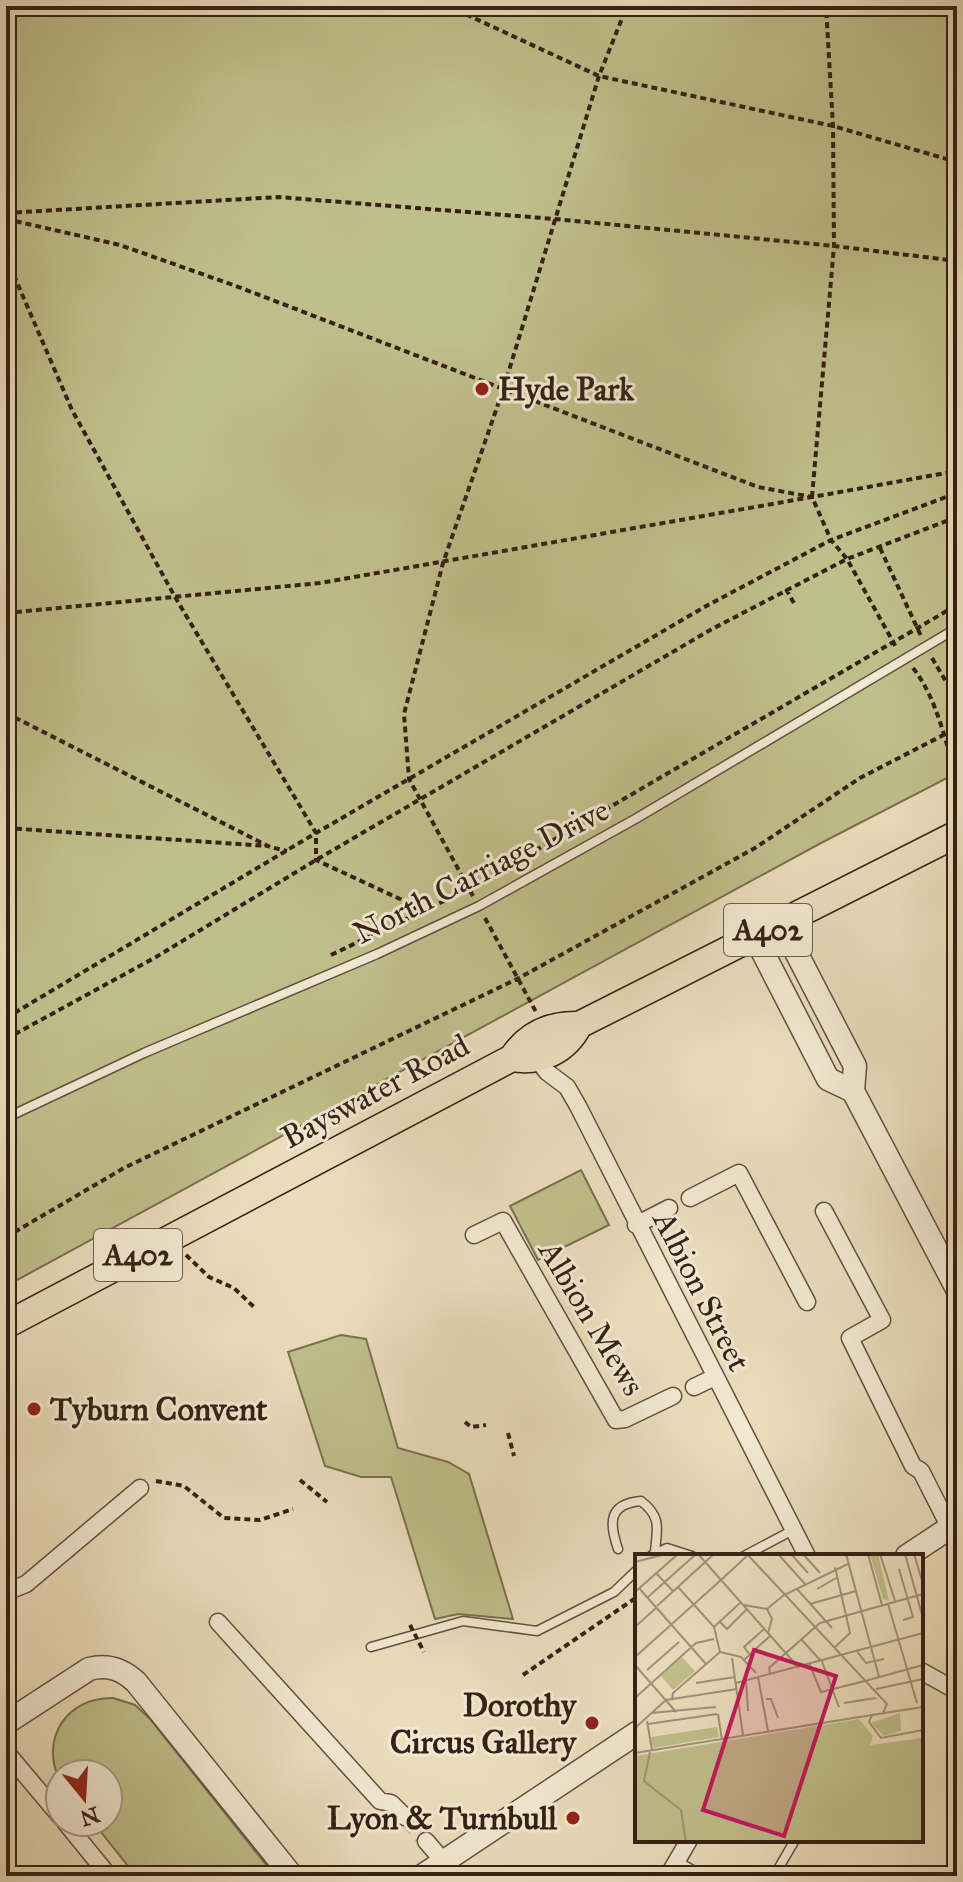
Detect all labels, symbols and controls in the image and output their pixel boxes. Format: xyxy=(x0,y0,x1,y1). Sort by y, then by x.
place label: Hyde Park xyxy=(498,370,635,409)
marker: Hyde Park xyxy=(473,380,491,398)
street label: North Carriage Drive xyxy=(347,790,616,953)
road number: A402 xyxy=(724,904,812,956)
street label: Bayswater Road xyxy=(275,1026,476,1157)
street label: Albion Street xyxy=(644,1203,759,1378)
road number: A402 xyxy=(94,1229,182,1281)
street label: Albion Mews xyxy=(529,1232,653,1403)
place label: Tyburn Convent xyxy=(50,1390,268,1429)
marker: Tyburn Convent xyxy=(25,1400,43,1418)
inset map xyxy=(635,1554,923,1842)
place label: Dorothy Circus Gallery xyxy=(390,1686,577,1762)
marker: Dorothy Circus Gallery xyxy=(583,1714,601,1732)
north arrow xyxy=(44,1758,124,1838)
place label: Lyon & Turnbull xyxy=(327,1799,558,1838)
text: N xyxy=(77,1801,103,1832)
marker: Lyon & Turnbull xyxy=(564,1809,582,1827)

